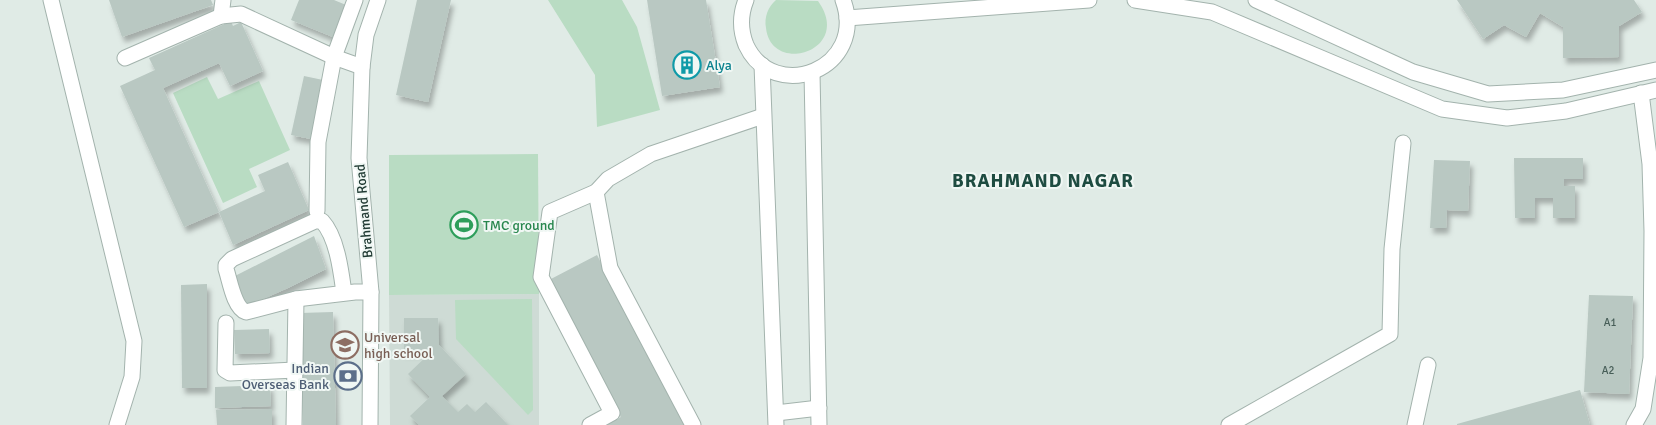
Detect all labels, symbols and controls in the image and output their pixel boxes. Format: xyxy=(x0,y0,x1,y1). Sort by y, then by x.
building icon: Alya xyxy=(672,50,702,80)
place label: Alya xyxy=(706,57,732,74)
street label: Brahmand Road xyxy=(351,163,377,259)
district label: BRAHMAND NAGAR xyxy=(952,169,1134,193)
sports icon: TMC ground xyxy=(449,210,479,240)
place label: TMC ground xyxy=(483,217,555,234)
house number: A1 xyxy=(1604,316,1616,329)
place label: Universal high school xyxy=(364,329,433,362)
school or university icon: Universal high school xyxy=(330,330,360,360)
place label: Indian Overseas Bank xyxy=(242,360,329,393)
bank icon: Indian Overseas Bank xyxy=(333,361,363,391)
house number: A2 xyxy=(1602,364,1614,377)

